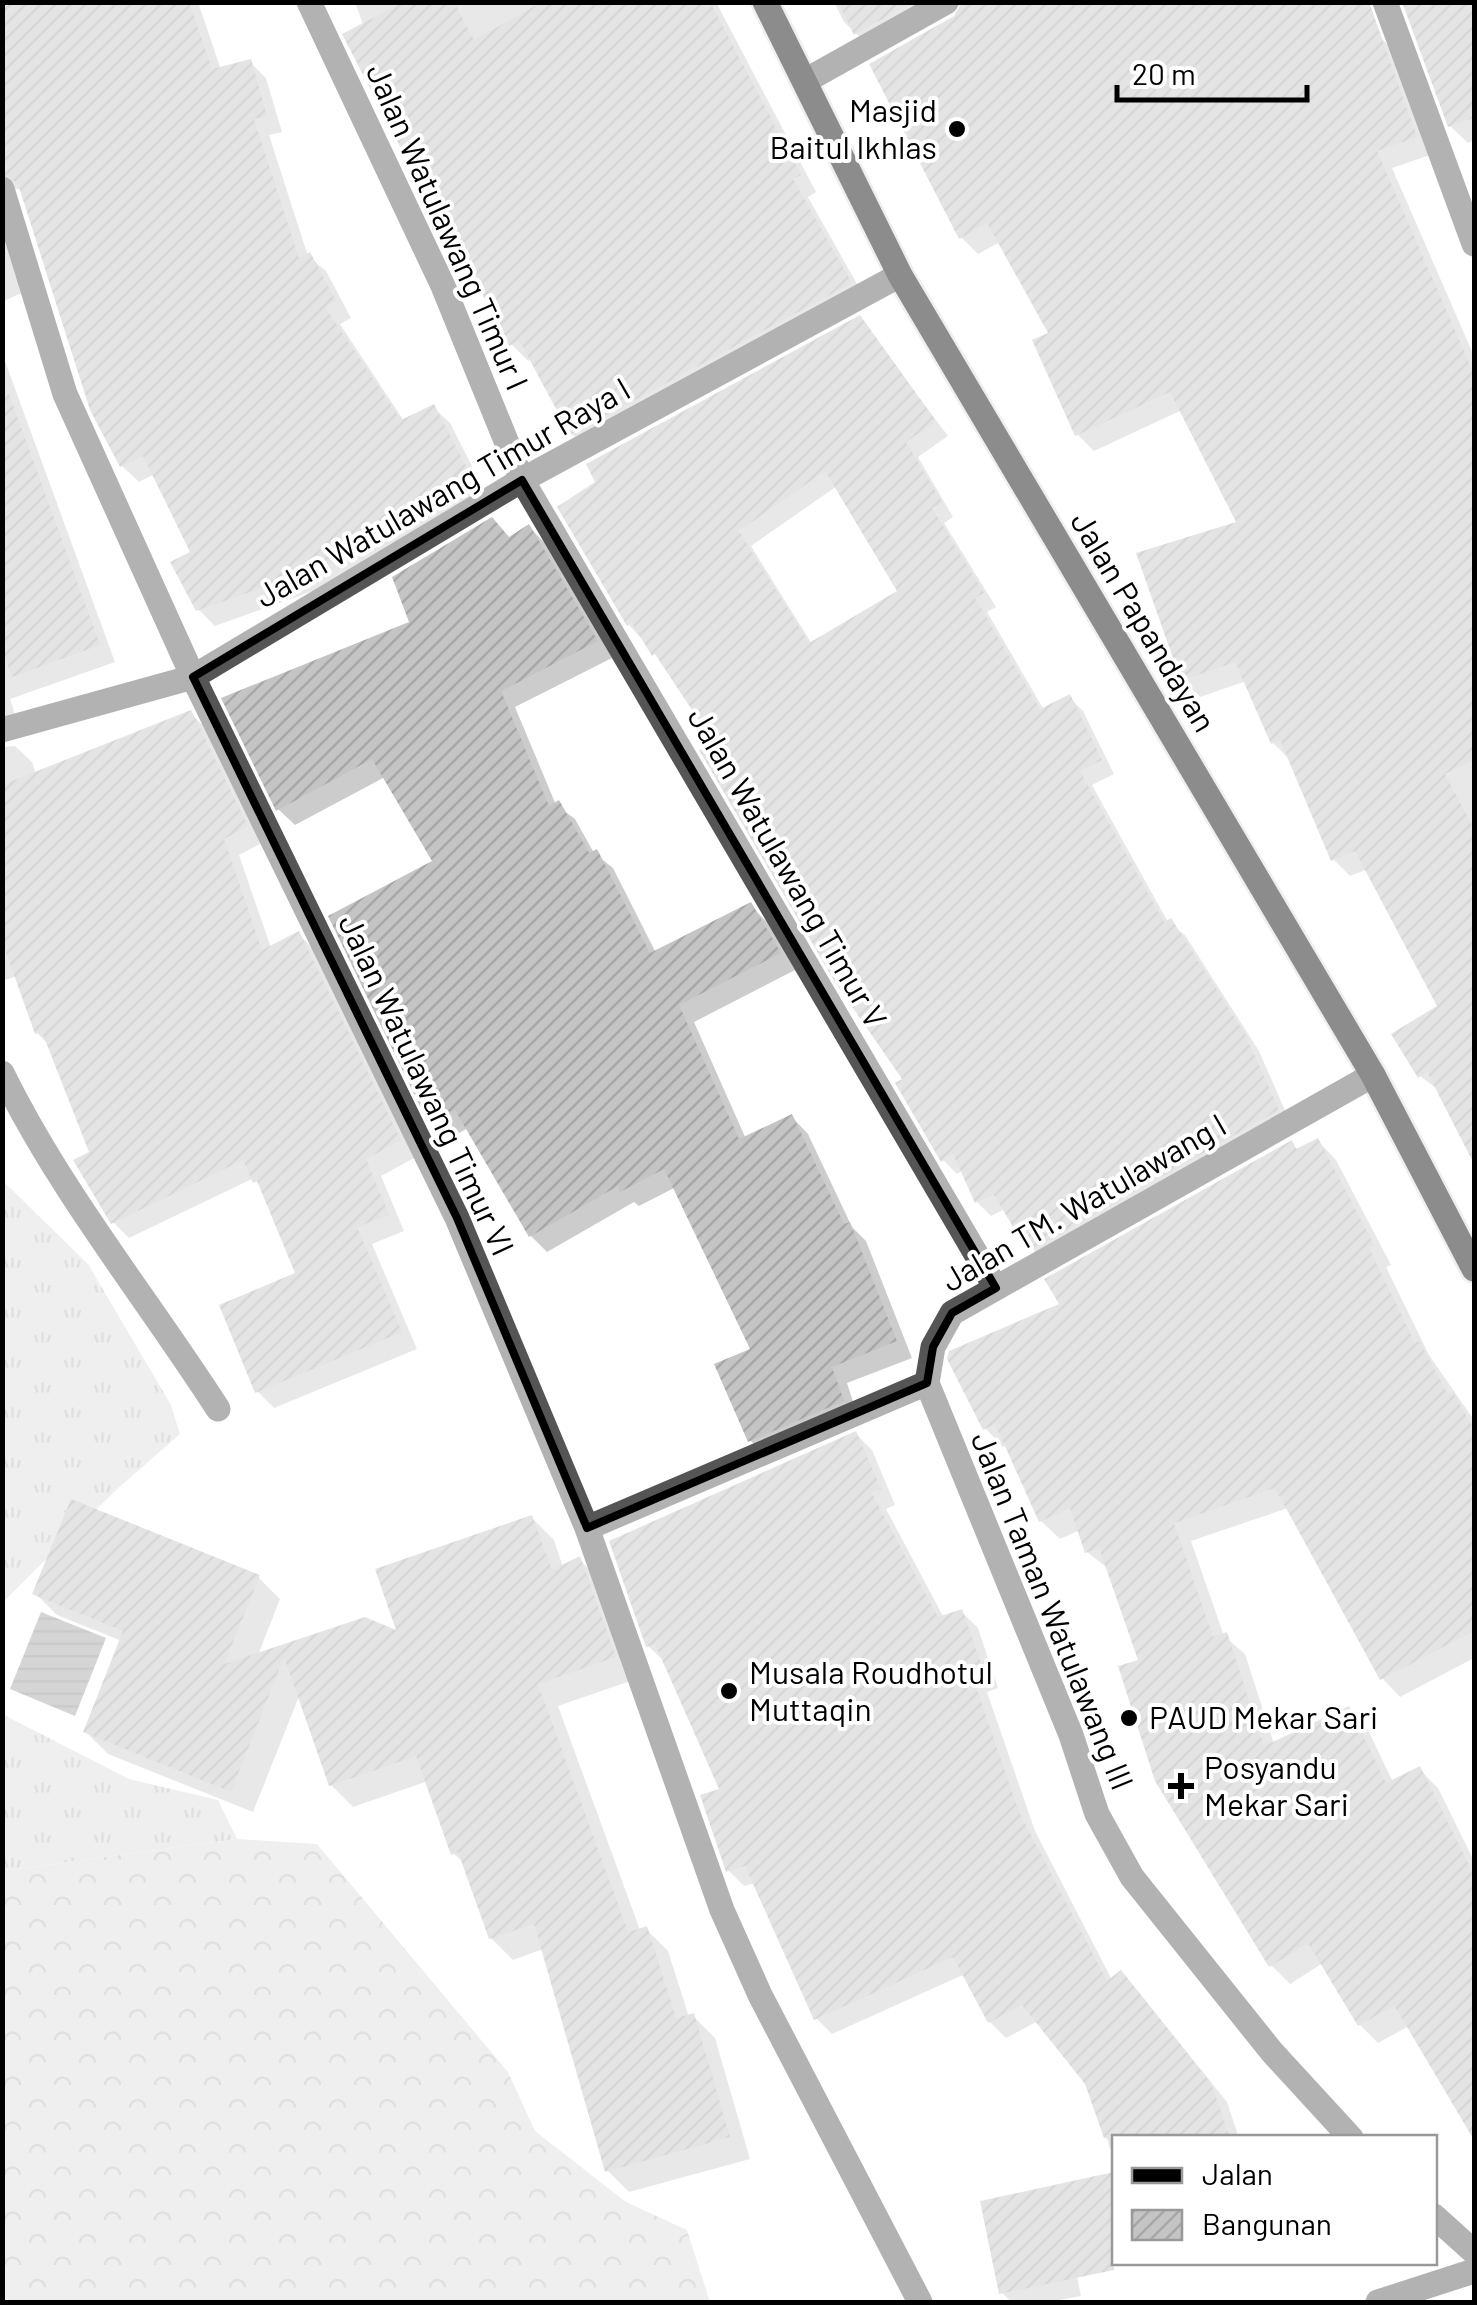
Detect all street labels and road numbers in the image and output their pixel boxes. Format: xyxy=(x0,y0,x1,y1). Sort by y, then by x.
street label: Jalan Watulawang Timur I xyxy=(360,57,538,395)
street label: Jalan Watulawang Timur Raya I xyxy=(248,368,636,614)
street label: Jalan Papandayan xyxy=(1064,504,1225,738)
street label: Jalan Watulawang Timur V xyxy=(681,700,896,1034)
street label: Jalan Watulawang Timur VI xyxy=(332,908,524,1261)
street label: Jalan TM. Watulawang I xyxy=(934,1104,1232,1298)
street label: Jalan Taman Watulawang III xyxy=(965,1426,1143,1795)

